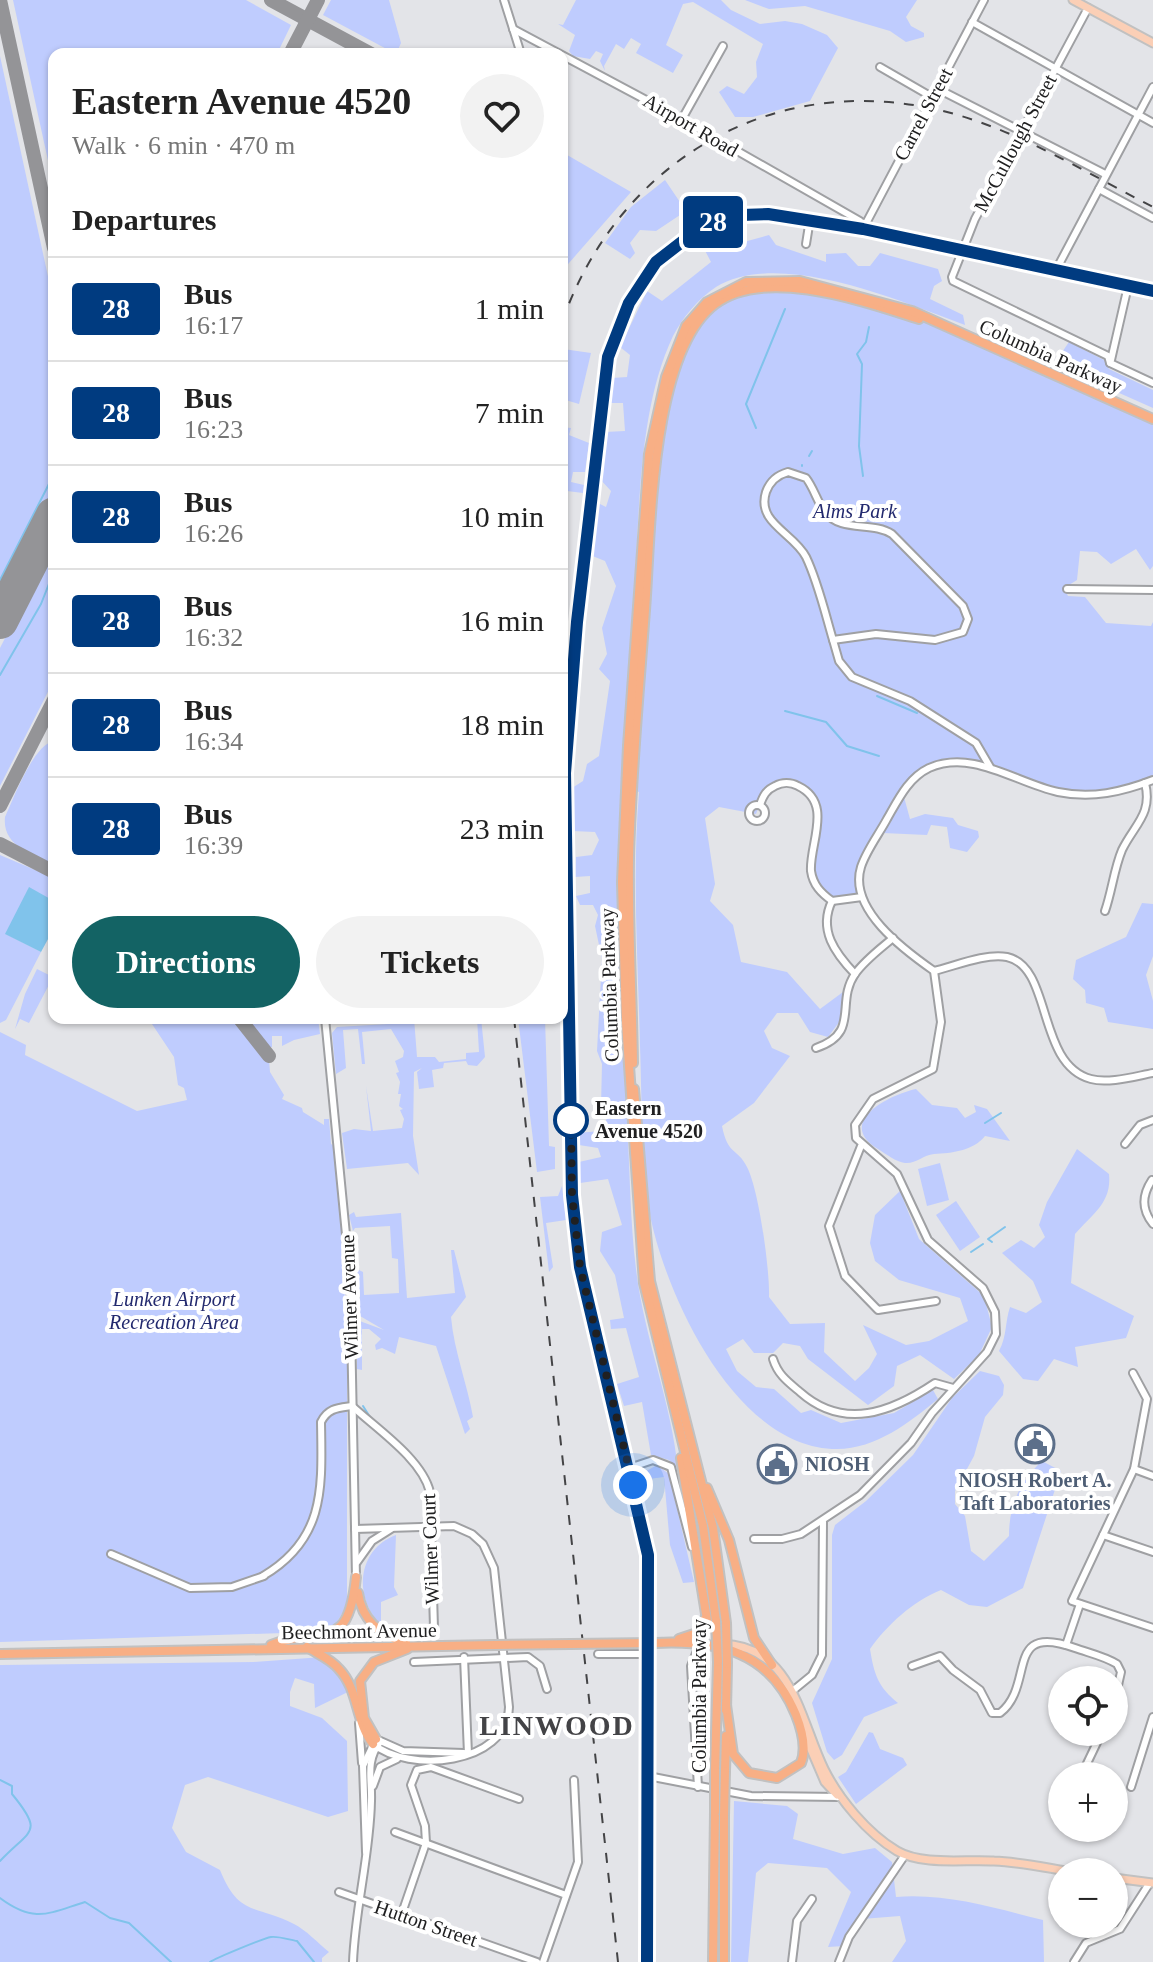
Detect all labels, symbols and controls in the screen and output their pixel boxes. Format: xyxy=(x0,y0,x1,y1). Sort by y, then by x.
street label: Carrel Street xyxy=(889,64,957,164)
street label: McCullough Street xyxy=(969,70,1062,216)
button: heart xyxy=(460,74,544,158)
text: Eastern Avenue 4520 xyxy=(72,80,411,122)
street label: Airport Road xyxy=(639,89,742,162)
text: Walk · 6 min · 470 m xyxy=(72,131,295,160)
line badge: 28 xyxy=(677,196,749,248)
text: Departures xyxy=(72,203,216,236)
text: 28 xyxy=(699,206,727,237)
text: Bus xyxy=(184,277,232,310)
text: 1 min xyxy=(475,292,544,325)
text: 28 xyxy=(102,293,130,324)
text: 16:17 xyxy=(184,311,243,340)
street label: Columbia Parkway xyxy=(976,315,1126,398)
text: Bus xyxy=(184,381,232,414)
text: 7 min xyxy=(475,396,544,429)
text: 28 xyxy=(102,397,130,428)
text: 16:23 xyxy=(184,415,243,444)
text: Bus xyxy=(184,485,232,518)
text: 10 min xyxy=(460,500,544,533)
park label: Alms Park xyxy=(811,500,898,522)
text: 28 xyxy=(102,501,130,532)
text: 16:26 xyxy=(184,519,243,548)
text: Bus xyxy=(184,589,232,622)
text: 16 min xyxy=(460,604,544,637)
text: 28 xyxy=(102,605,130,636)
text: 16:32 xyxy=(184,623,243,652)
text: Bus xyxy=(184,693,232,726)
text: 18 min xyxy=(460,708,544,741)
text: 28 xyxy=(102,709,130,740)
text: 16:34 xyxy=(184,727,243,756)
text: Bus xyxy=(184,797,232,830)
text: 23 min xyxy=(460,812,544,845)
text: 28 xyxy=(102,813,130,844)
text: 16:39 xyxy=(184,831,243,860)
street label: Columbia Parkway xyxy=(595,908,624,1062)
button: Directions xyxy=(72,916,300,1008)
button: Tickets xyxy=(316,916,544,1008)
place label: Eastern Avenue 4520 xyxy=(595,1097,703,1142)
marker: Eastern Avenue 4520 xyxy=(554,1103,588,1137)
street label: Wilmer Avenue xyxy=(336,1234,362,1360)
park label: Lunken Airport Recreation Area xyxy=(108,1288,239,1333)
public building icon: NIOSH Robert A. Taft Laboratories xyxy=(1014,1423,1056,1465)
public building icon: NIOSH xyxy=(756,1443,798,1485)
place label: NIOSH xyxy=(805,1453,870,1475)
your location xyxy=(613,1465,653,1505)
place label: NIOSH Robert A. Taft Laboratories xyxy=(959,1469,1111,1514)
street label: Wilmer Court xyxy=(417,1493,443,1605)
street label: Beechmont Avenue xyxy=(281,1619,437,1643)
street label: Columbia Parkway xyxy=(688,1619,711,1773)
map controls xyxy=(1048,1666,1128,1938)
button: locate xyxy=(1048,1666,1128,1746)
district label: LINWOOD xyxy=(479,1710,635,1741)
button: + xyxy=(1048,1762,1128,1842)
button: − xyxy=(1048,1858,1128,1938)
street label: Hutton Street xyxy=(372,1895,481,1951)

